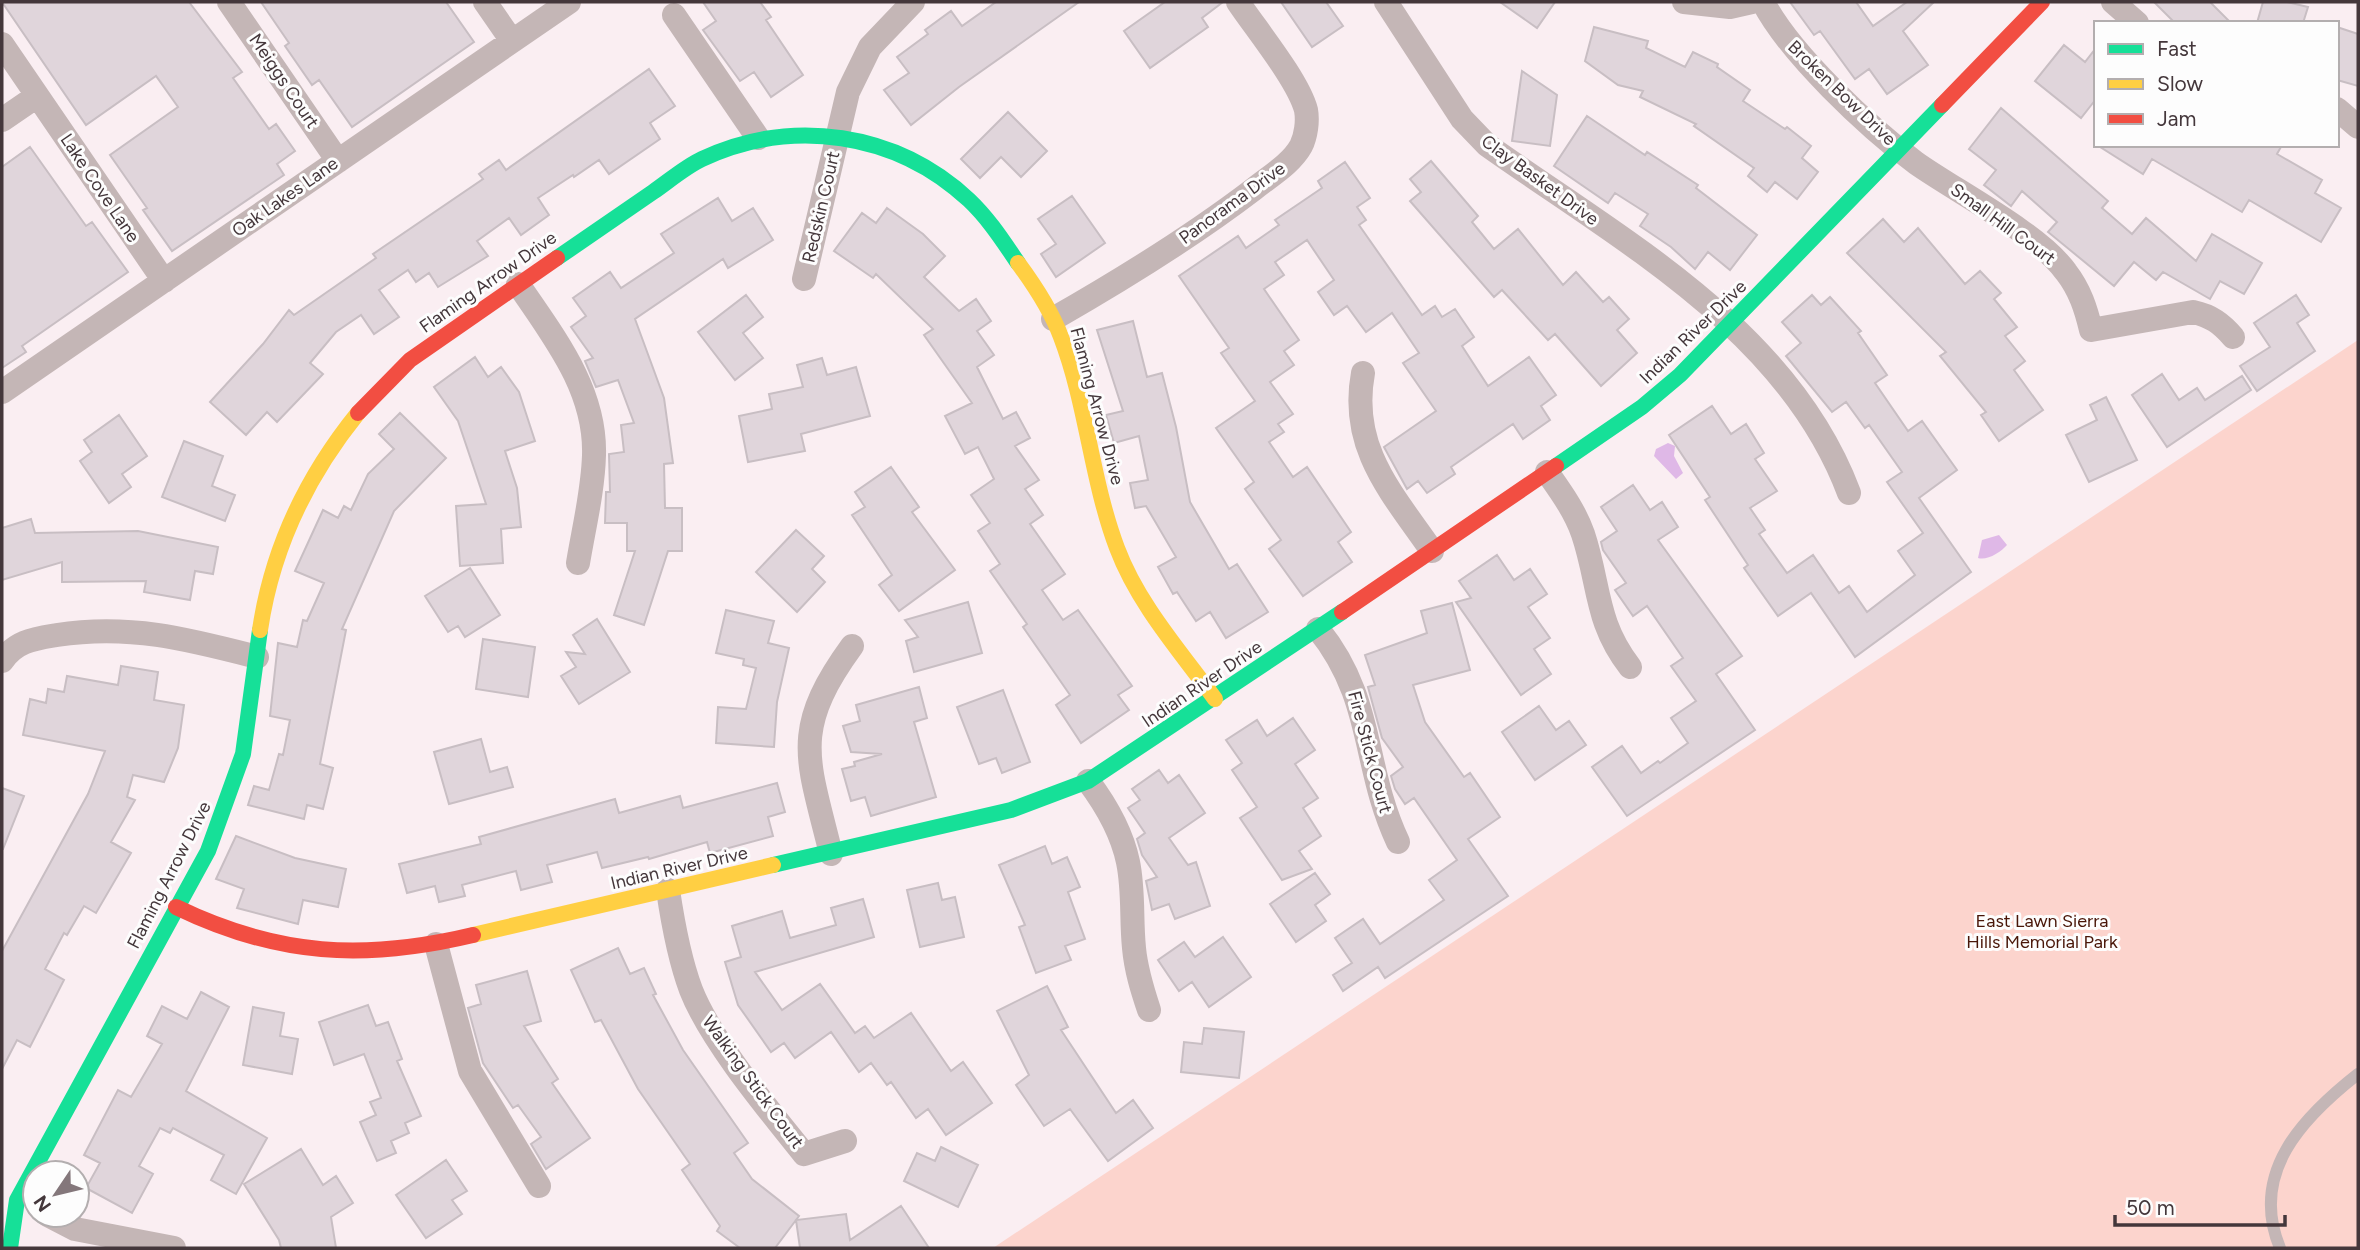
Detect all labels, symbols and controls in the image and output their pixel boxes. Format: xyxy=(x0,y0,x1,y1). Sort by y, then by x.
legend xyxy=(2094,21,2339,147)
street label: Meiggs Court xyxy=(244,29,324,133)
street label: Broken Bow Drive xyxy=(1783,36,1901,150)
text: Fast xyxy=(2157,36,2197,61)
text: Slow xyxy=(2157,71,2203,96)
text: Jam xyxy=(2157,106,2196,131)
street label: Lake Cove Lane xyxy=(56,129,145,247)
street label: Clay Basket Drive xyxy=(1477,130,1603,230)
street label: Redskin Court xyxy=(797,149,845,265)
street label: Oak Lakes Lane xyxy=(228,152,342,242)
street label: Panorama Drive xyxy=(1175,157,1289,249)
street label: Small Hill Court xyxy=(1946,179,2060,270)
street label: Flaming Arrow Drive xyxy=(415,226,561,338)
street label: Indian River Drive xyxy=(1635,275,1751,389)
street label: Flaming Arrow Drive xyxy=(1065,325,1129,487)
street label: Indian River Drive xyxy=(1138,636,1266,732)
street label: Fire Stick Court xyxy=(1343,688,1397,816)
street label: Flaming Arrow Drive xyxy=(122,798,216,952)
street label: Indian River Drive xyxy=(608,842,750,894)
park label: East Lawn Sierra Hills Memorial Park xyxy=(1966,910,2118,953)
street label: Walking Stick Court xyxy=(697,1011,809,1153)
north arrow xyxy=(21,1159,91,1229)
scale bar xyxy=(2115,1184,2285,1228)
text: N xyxy=(29,1191,56,1216)
text: 50 m xyxy=(2126,1195,2175,1220)

